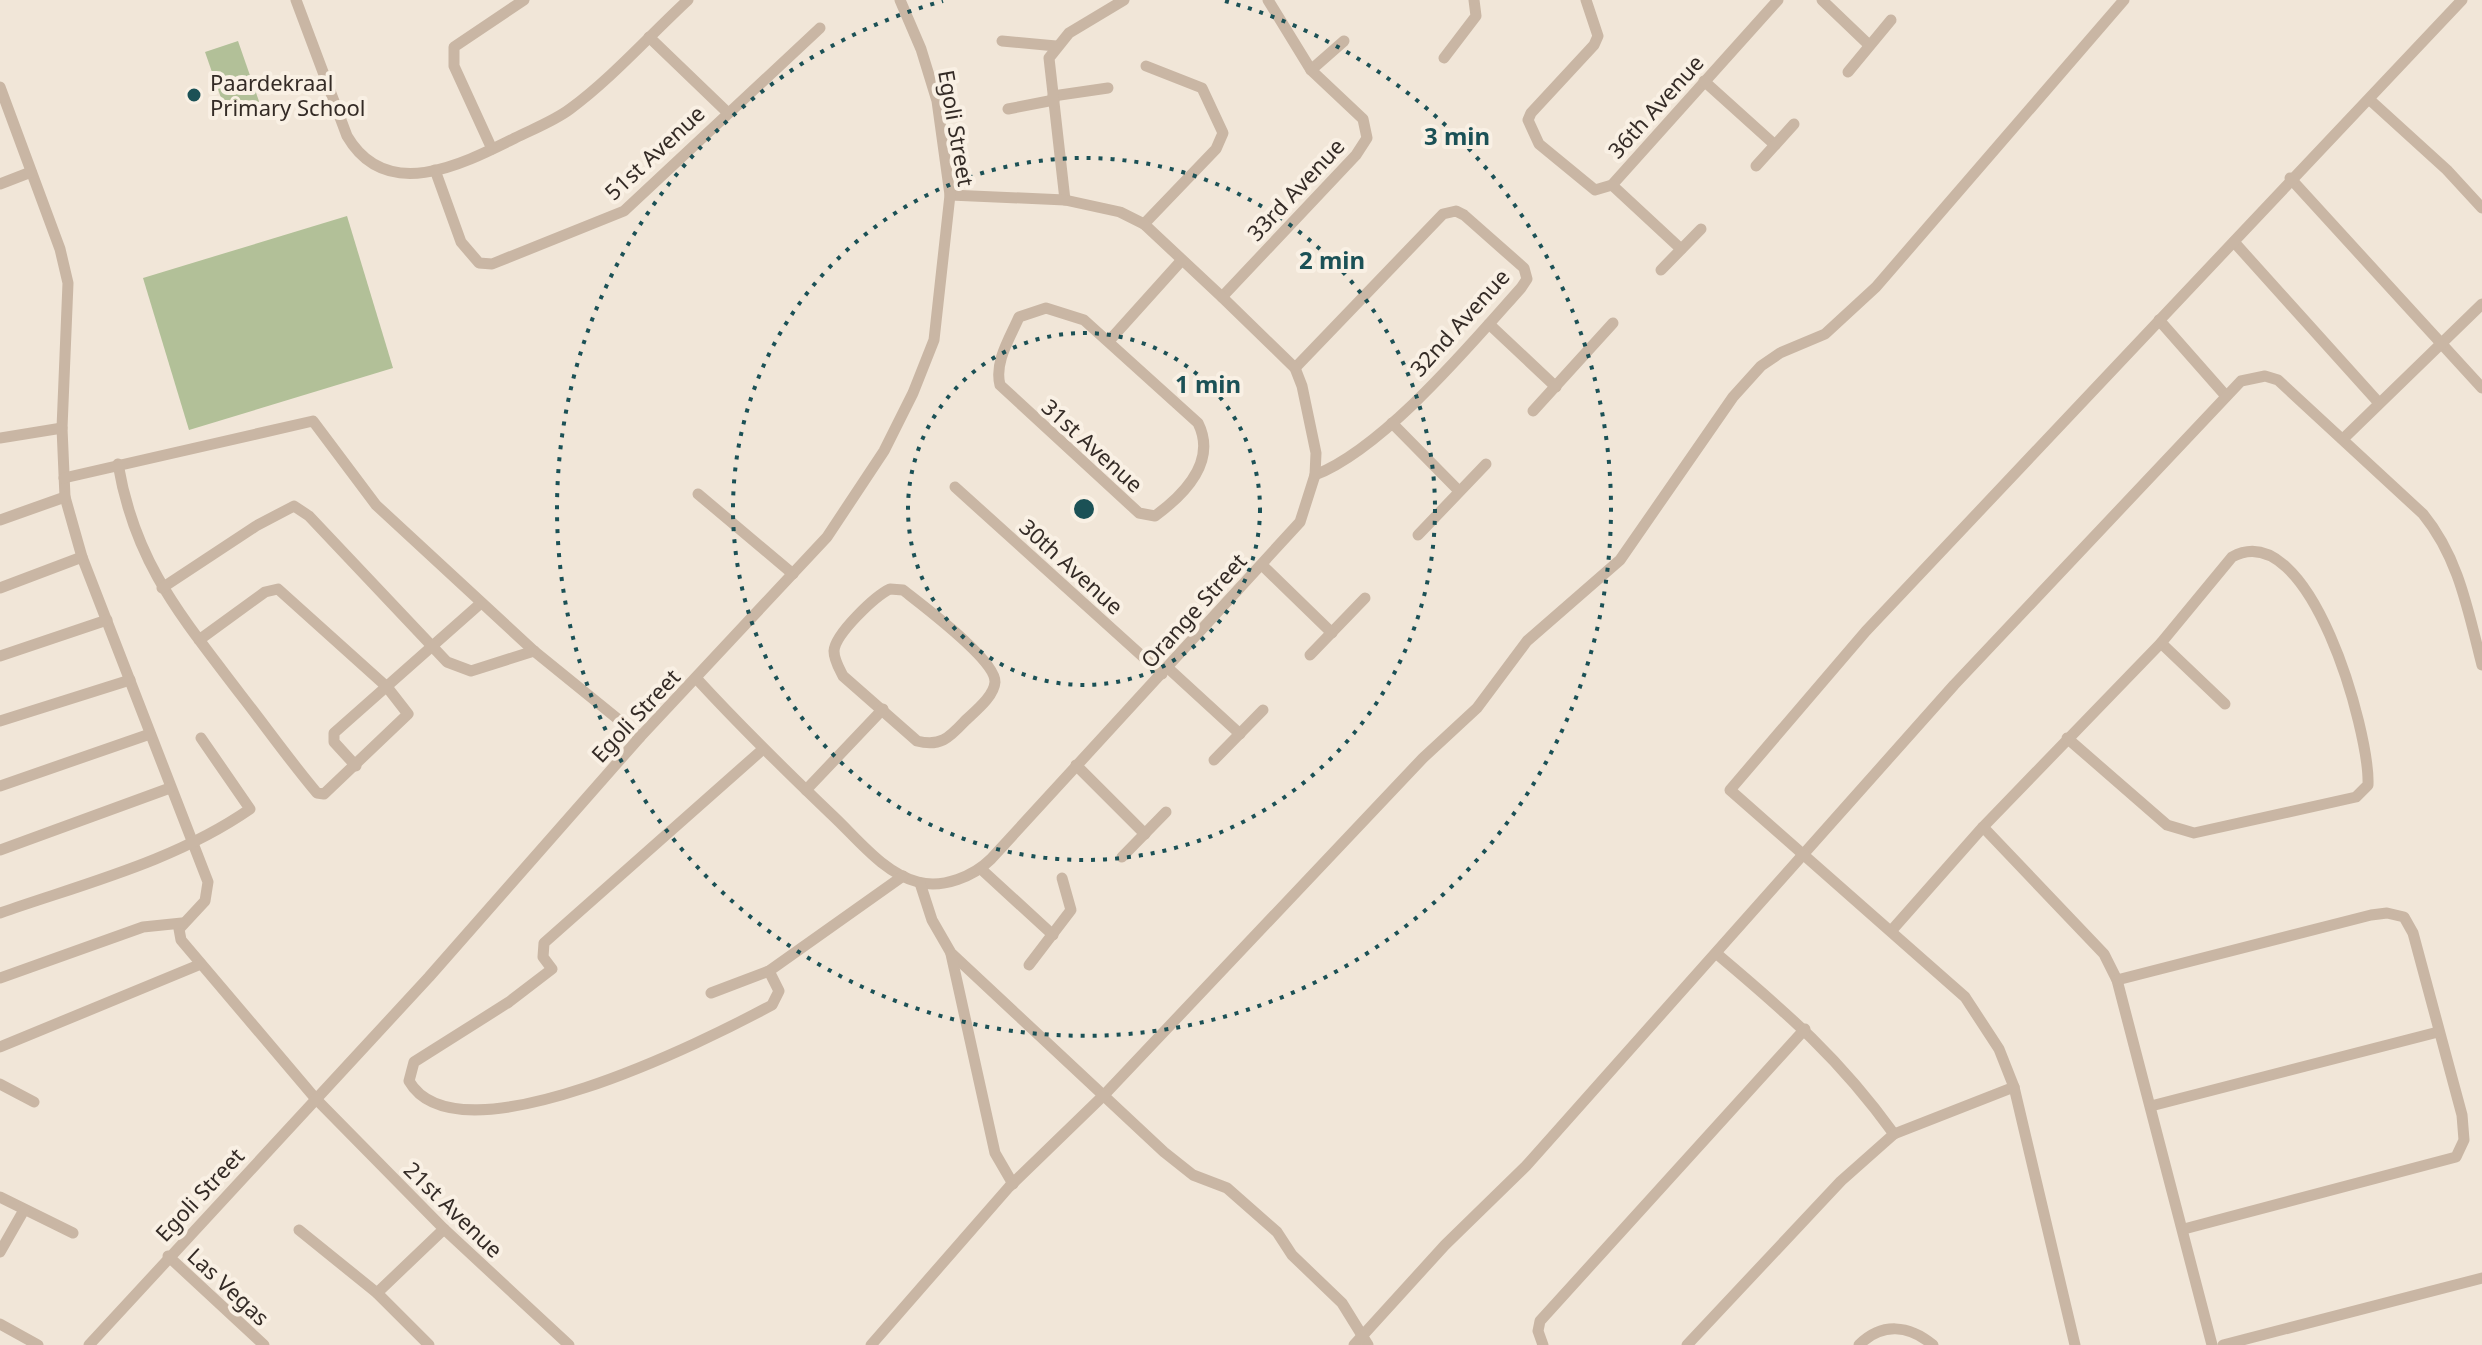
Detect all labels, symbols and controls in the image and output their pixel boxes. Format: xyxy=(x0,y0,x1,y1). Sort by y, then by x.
street label: 36th Avenue xyxy=(1600,48,1710,164)
place label: Paardekraal Primary School xyxy=(210,67,366,122)
street label: Egoli Street xyxy=(932,67,982,189)
marker: Paardekraal Primary School xyxy=(185,86,203,104)
street label: 51st Avenue xyxy=(597,98,711,206)
text: 3 min xyxy=(1424,119,1490,152)
street label: 33rd Avenue xyxy=(1240,131,1350,247)
text: 2 min xyxy=(1299,243,1365,276)
street label: 32nd Avenue xyxy=(1403,262,1515,382)
text: 1 min xyxy=(1175,367,1241,400)
street label: 31st Avenue xyxy=(1036,391,1150,499)
centre of rings xyxy=(1070,495,1098,523)
street label: 30th Avenue xyxy=(1014,511,1130,621)
street label: Orange Street xyxy=(1133,546,1253,674)
street label: Egoli Street xyxy=(584,662,686,768)
street label: Egoli Street xyxy=(148,1141,250,1247)
street label: 21st Avenue xyxy=(398,1154,510,1264)
street label: Las Vegas xyxy=(182,1240,276,1332)

